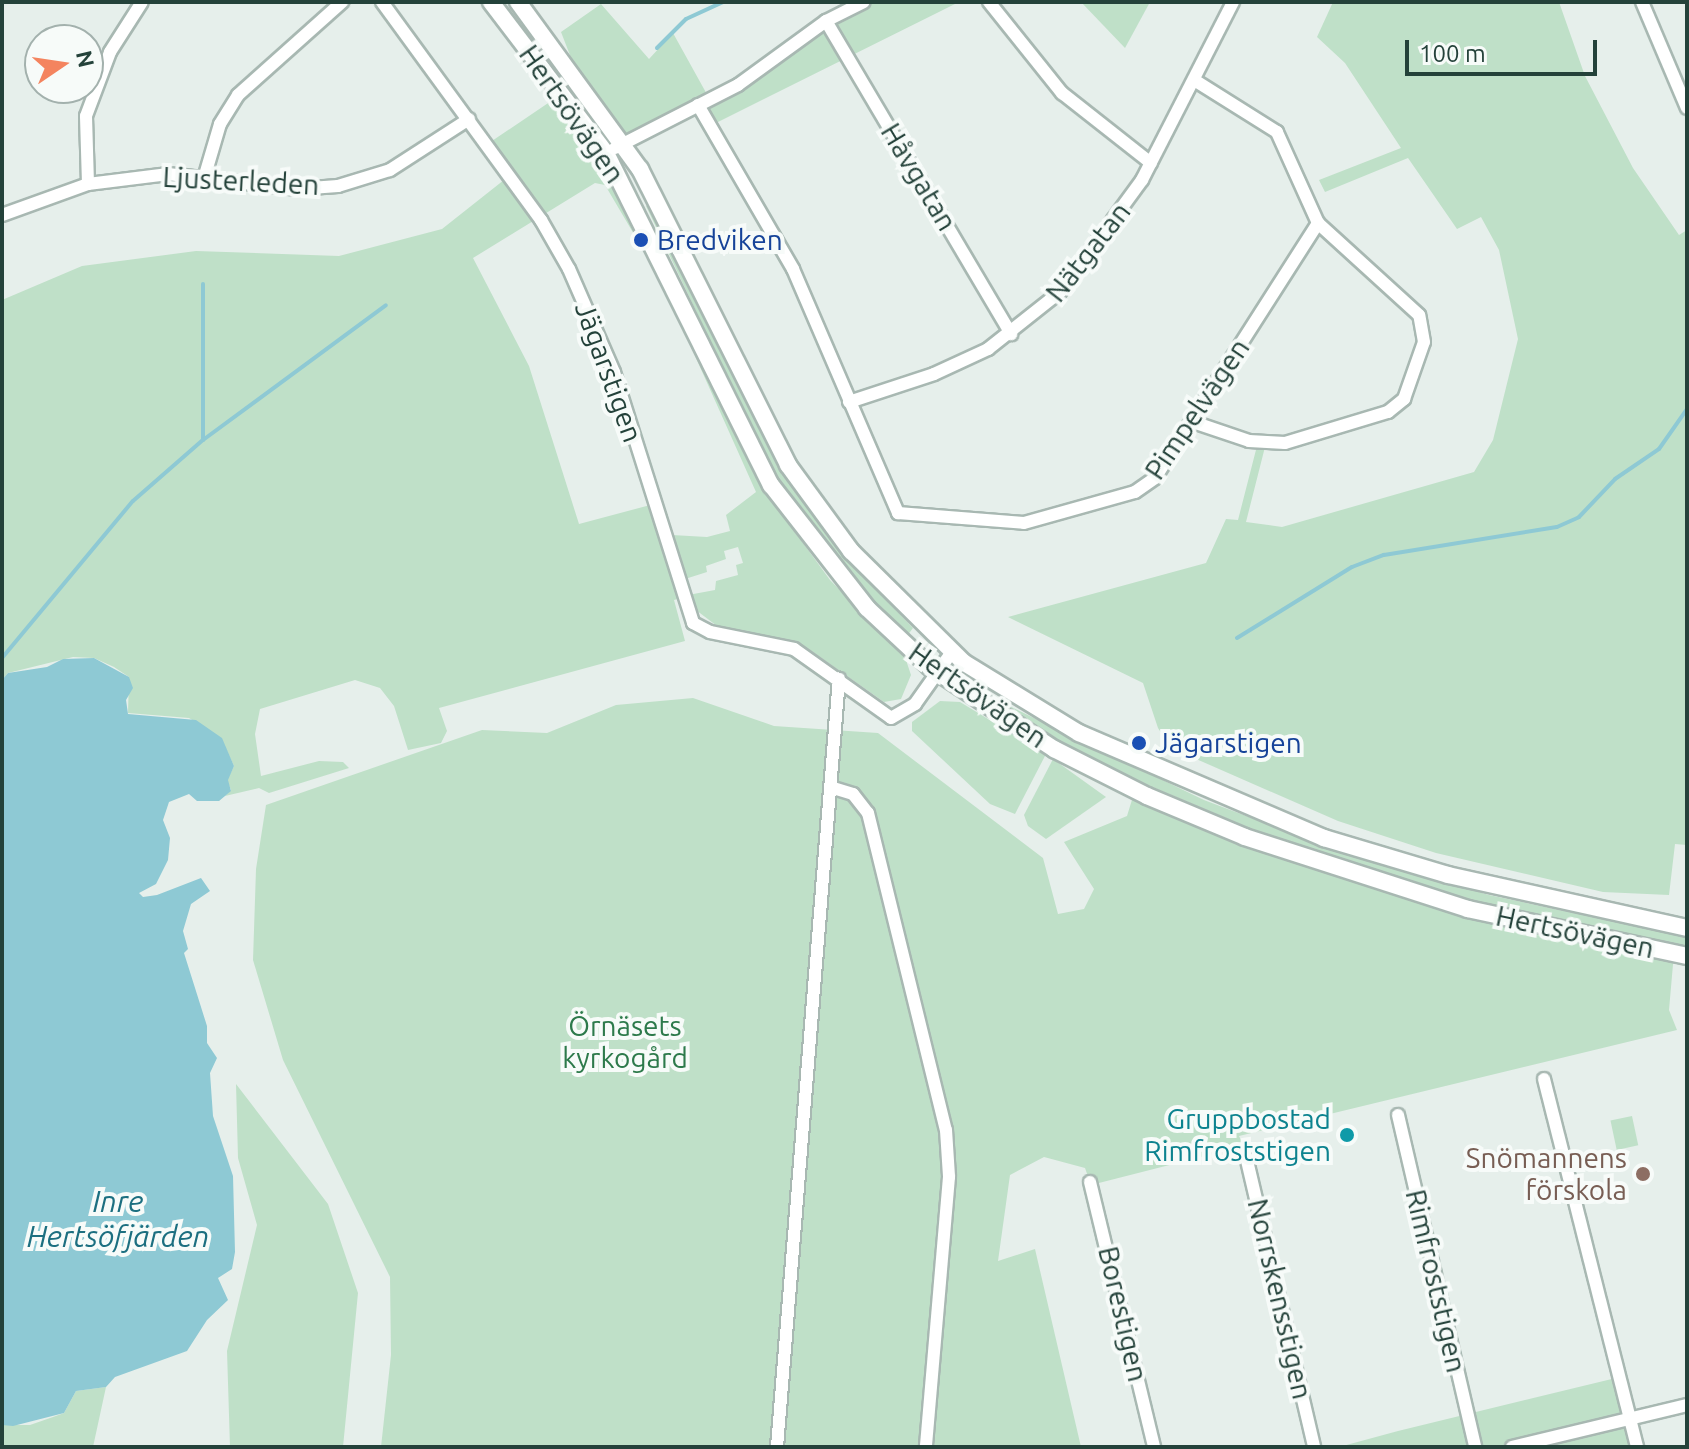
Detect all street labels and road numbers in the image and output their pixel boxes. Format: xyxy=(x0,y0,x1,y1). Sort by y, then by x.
street label: Hertsövägen xyxy=(512,39,632,189)
street label: Håvgatan xyxy=(874,117,964,237)
street label: Ljusterleden xyxy=(162,160,320,202)
street label: Nätgatan xyxy=(1039,195,1137,309)
street label: Jägarstigen xyxy=(568,297,650,447)
street label: Pimpelvägen xyxy=(1138,332,1256,486)
street label: Hertsövägen xyxy=(903,635,1053,755)
street label: Hertsövägen xyxy=(1493,899,1657,965)
street label: Rimfroststigen xyxy=(1399,1186,1473,1376)
street label: Norrskensstigen xyxy=(1241,1196,1319,1402)
street label: Borestigen xyxy=(1091,1243,1155,1385)

